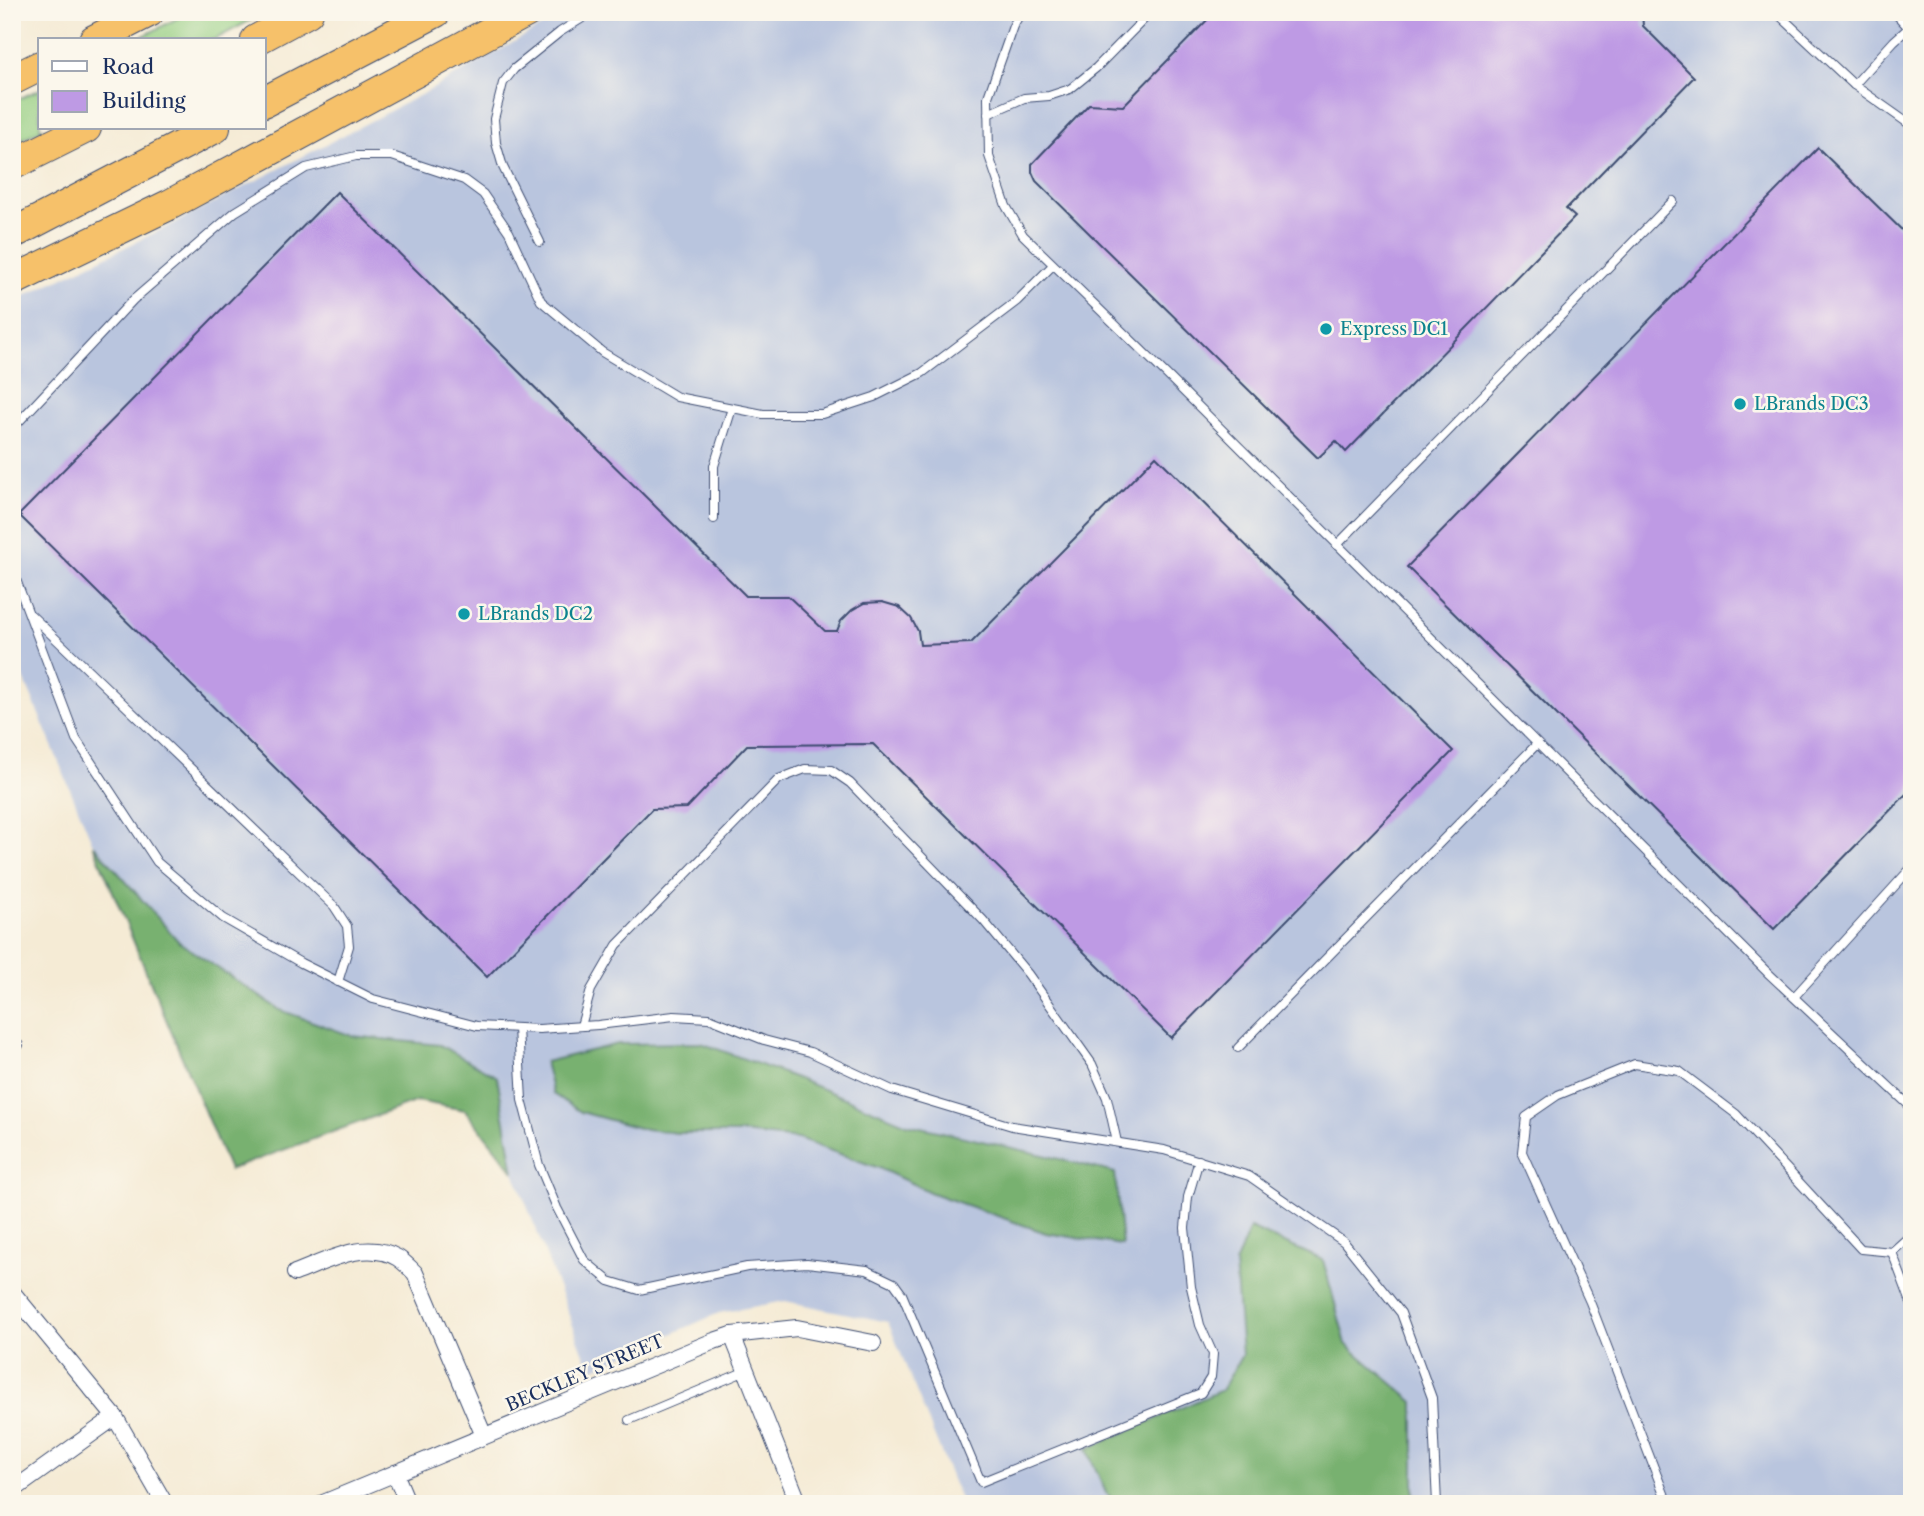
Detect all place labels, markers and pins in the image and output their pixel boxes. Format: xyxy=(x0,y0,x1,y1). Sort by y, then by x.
place label: Express DC1 xyxy=(1340,318,1448,340)
marker: Express DC1 xyxy=(1318,321,1334,337)
place label: LBrands DC3 xyxy=(1754,393,1869,415)
marker: LBrands DC3 xyxy=(1732,396,1748,412)
place label: LBrands DC2 xyxy=(478,603,593,625)
marker: LBrands DC2 xyxy=(456,606,472,622)

